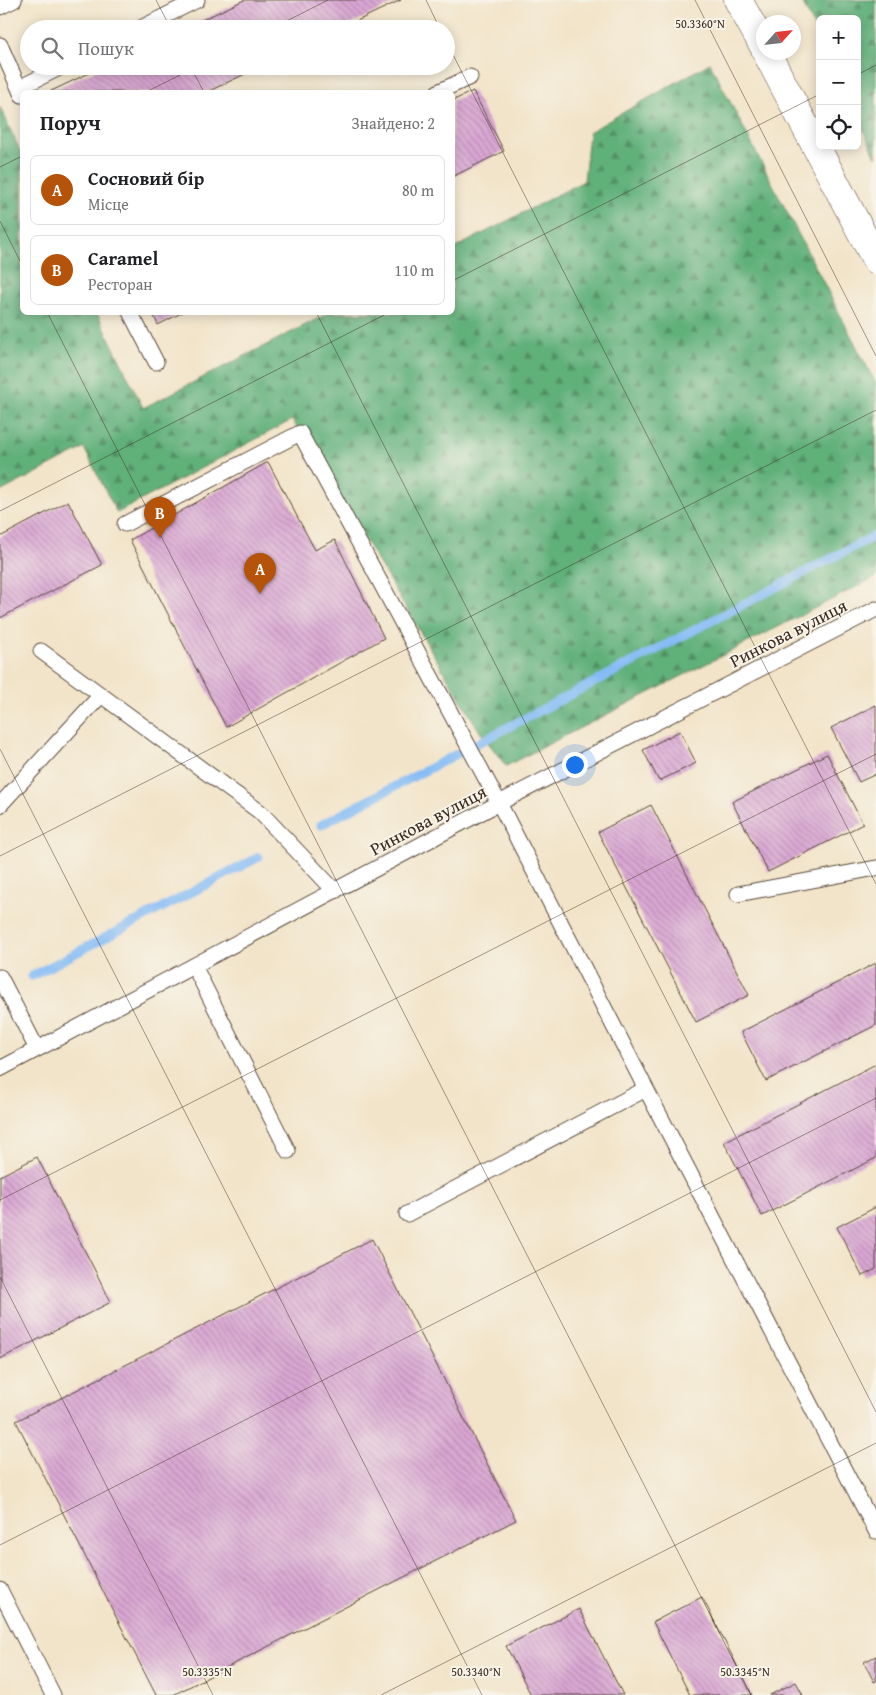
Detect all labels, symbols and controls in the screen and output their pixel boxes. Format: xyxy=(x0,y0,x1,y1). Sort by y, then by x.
text: 50.3360°N xyxy=(675,15,725,32)
north arrow xyxy=(756,15,801,60)
map controls xyxy=(816,15,861,150)
button: + xyxy=(816,15,861,60)
search box xyxy=(20,20,455,75)
icon: search xyxy=(38,34,66,62)
text: Пошук xyxy=(78,34,134,62)
button: − xyxy=(816,60,861,105)
button: locate xyxy=(816,105,861,150)
text: Поруч xyxy=(40,107,101,138)
text: Знайдено: 2 xyxy=(352,111,435,135)
text: Сосновий бір xyxy=(88,164,204,192)
text: A xyxy=(52,178,62,202)
text: 80 m xyxy=(402,178,434,202)
text: Місце xyxy=(88,192,129,216)
text: Caramel xyxy=(88,244,158,272)
text: B xyxy=(52,258,62,282)
text: 110 m xyxy=(394,258,434,282)
text: Ресторан xyxy=(88,272,153,296)
pin: B xyxy=(144,497,176,538)
pin: A xyxy=(244,553,276,594)
street label: Ринкова вулиця xyxy=(725,592,851,674)
your location xyxy=(562,752,588,778)
street label: Ринкова вулиця xyxy=(365,778,491,862)
text: 50.3335°N xyxy=(182,1663,232,1680)
text: 50.3340°N xyxy=(451,1663,501,1680)
text: 50.3345°N xyxy=(720,1663,770,1680)

